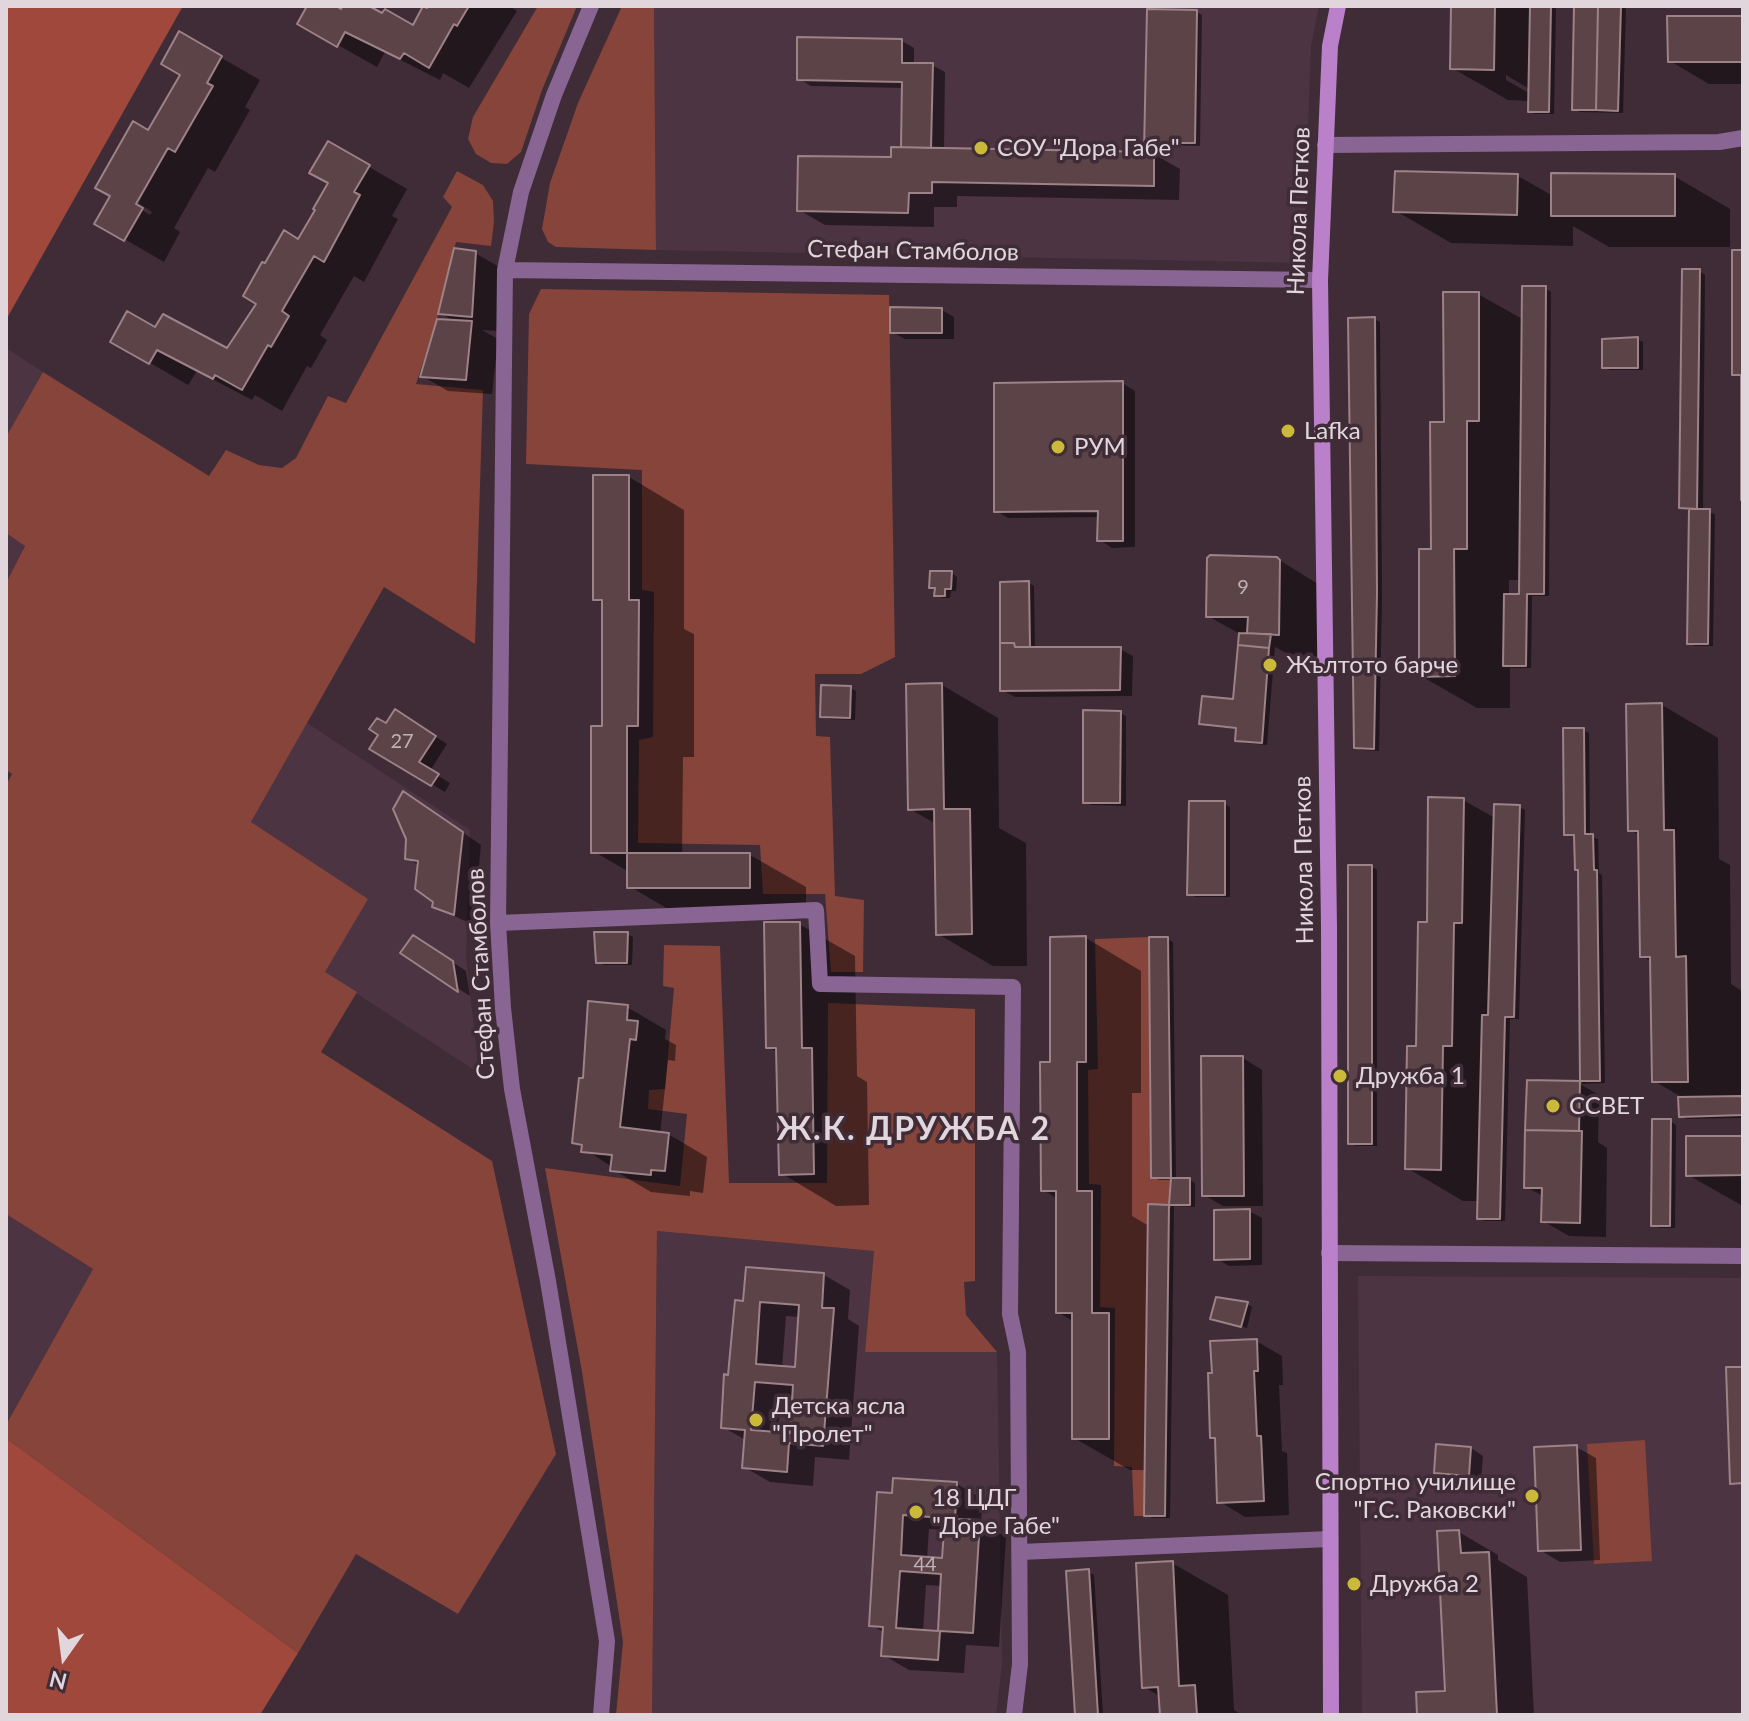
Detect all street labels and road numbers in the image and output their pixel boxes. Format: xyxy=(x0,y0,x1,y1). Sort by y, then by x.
street label: Никола Петков xyxy=(1282,126,1316,296)
street label: Стефан Стамболов xyxy=(807,235,1019,267)
street label: Никола Петков xyxy=(1288,775,1320,945)
street label: Стефан Стамболов xyxy=(461,868,501,1080)

